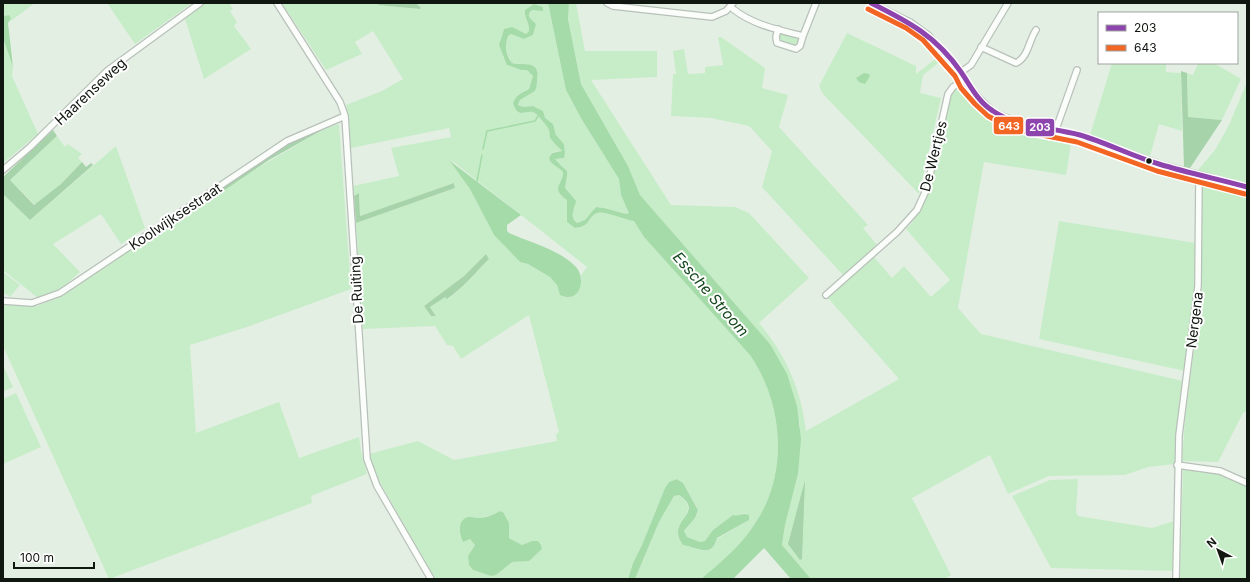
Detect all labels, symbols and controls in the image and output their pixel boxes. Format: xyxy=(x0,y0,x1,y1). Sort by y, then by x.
legend xyxy=(1098,12,1238,64)
text: 203 xyxy=(1134,20,1156,35)
text: 643 xyxy=(1134,40,1157,55)
street label: Haarenseweg xyxy=(51,54,129,128)
line badge: 643 xyxy=(993,116,1024,135)
line badge: 203 xyxy=(1025,118,1055,137)
street label: De Wertjes xyxy=(916,119,950,193)
text: 643 xyxy=(998,119,1020,133)
text: 203 xyxy=(1029,120,1051,134)
unlabelled marker xyxy=(1144,156,1154,166)
street label: Koolwijksestraat xyxy=(125,179,225,253)
water label: Essche Stroom xyxy=(669,248,753,340)
street label: De Ruiting xyxy=(346,256,366,324)
street label: Nergena xyxy=(1182,291,1206,349)
north arrow xyxy=(1198,530,1238,570)
text: N xyxy=(1204,534,1219,550)
scale bar xyxy=(14,544,94,570)
text: 100 m xyxy=(20,550,54,565)

